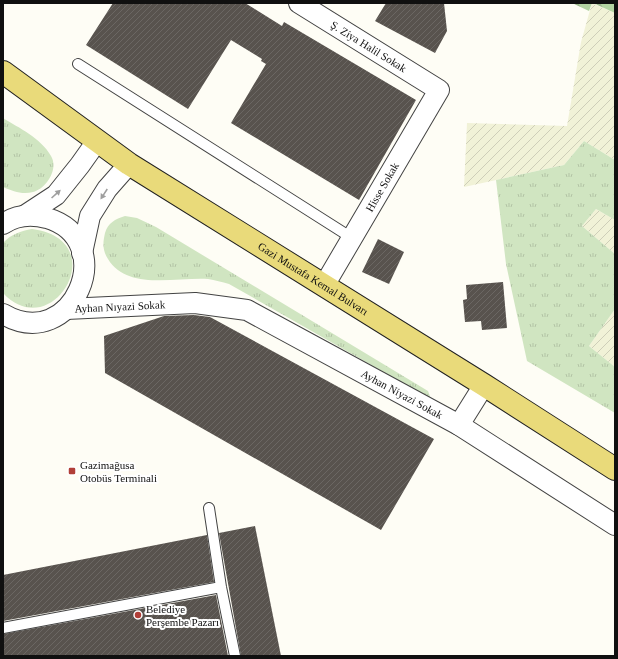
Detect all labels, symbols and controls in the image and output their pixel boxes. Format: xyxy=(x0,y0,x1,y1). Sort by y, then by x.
street label: Ş. Ziya Halil Sokak xyxy=(329,18,409,75)
street label: Hisse Sokak xyxy=(363,160,401,214)
one-way arrow xyxy=(101,188,108,200)
one-way arrow xyxy=(50,189,61,198)
street label: Gazi Mustafa Kemal Bulvarı xyxy=(256,240,371,317)
street label: Ayhan Nıyazi Sokak xyxy=(74,298,166,315)
street label: Ayhan Niyazi Sokak xyxy=(359,367,445,421)
place label: Gazimağusa Otobüs Terminali xyxy=(80,459,157,484)
marker: Gazimağusa Otobüs Terminali xyxy=(67,466,77,476)
place label: Belediye Perşembe Pazarı xyxy=(146,603,219,628)
marker: Belediye Perşembe Pazarı xyxy=(133,610,143,620)

